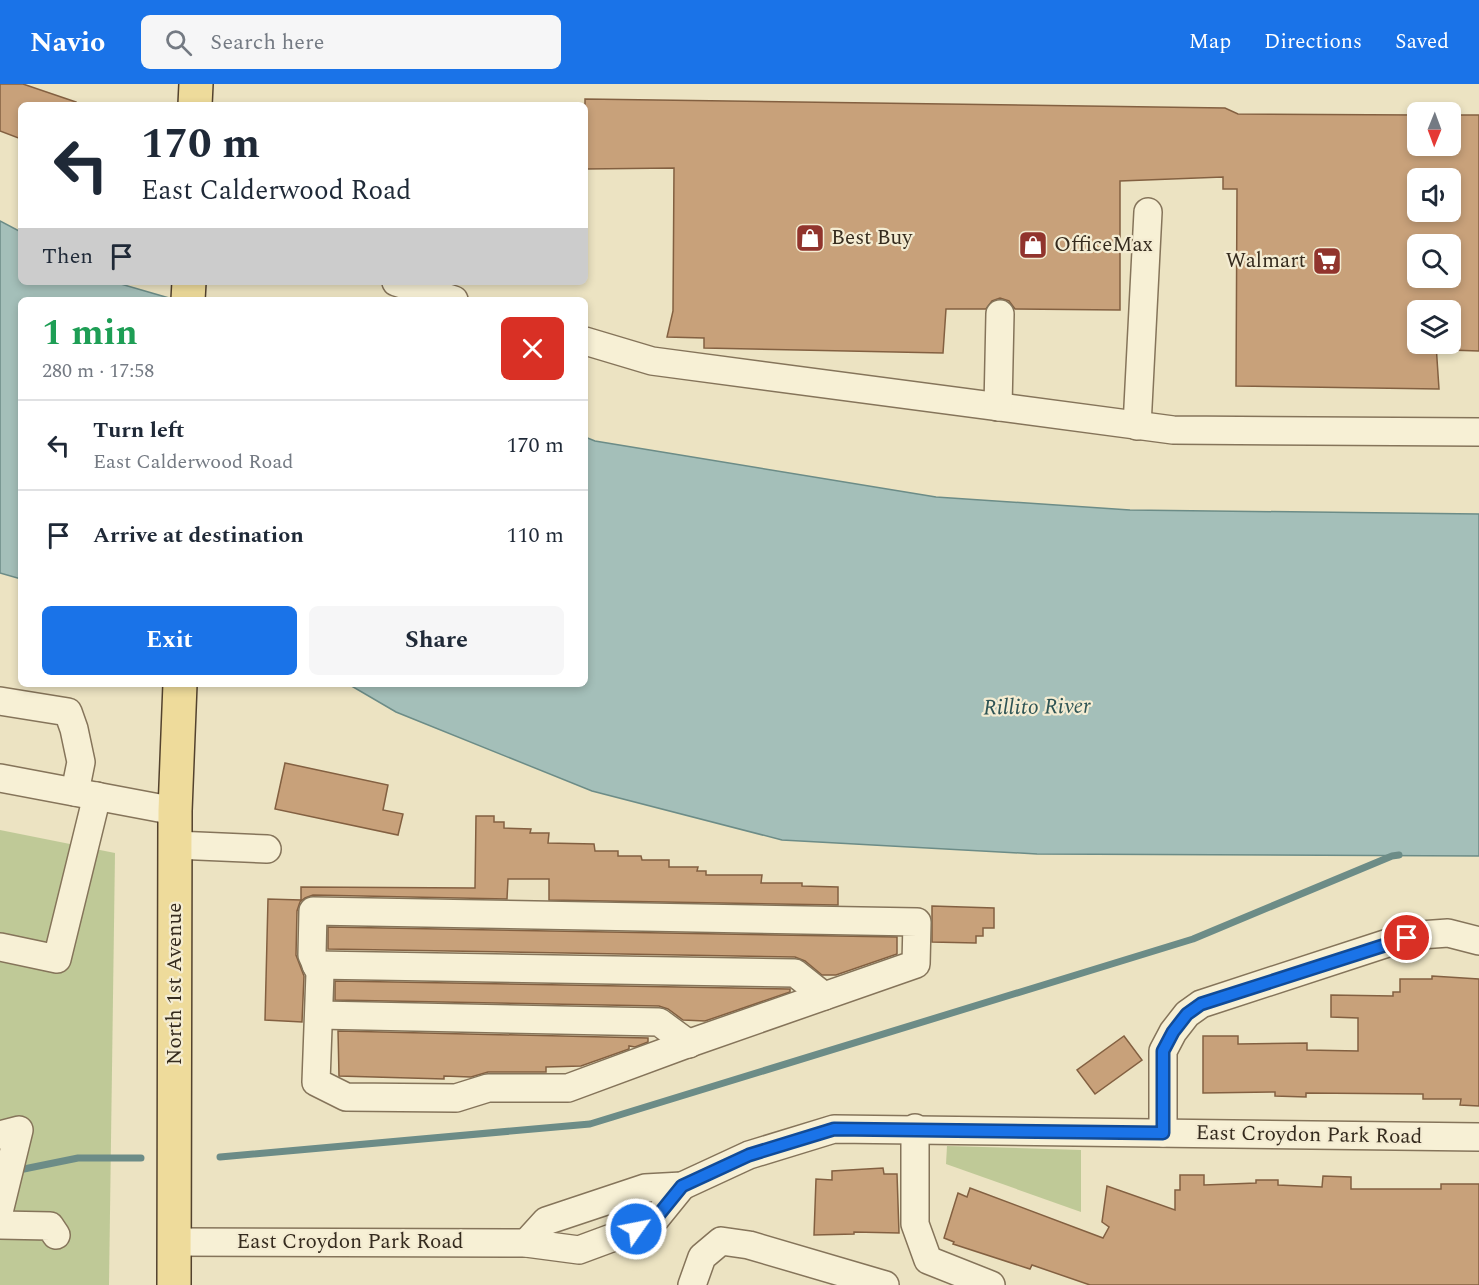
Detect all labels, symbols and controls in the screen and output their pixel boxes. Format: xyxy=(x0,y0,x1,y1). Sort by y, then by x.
search box xyxy=(141,15,561,69)
text: Navio xyxy=(30,21,105,64)
icon: search xyxy=(162,26,195,59)
text: Search here xyxy=(210,26,324,59)
text: Map xyxy=(1189,26,1231,58)
text: Directions xyxy=(1264,26,1362,58)
text: Saved xyxy=(1395,26,1449,58)
north arrow xyxy=(1407,102,1461,156)
map controls xyxy=(1407,102,1461,354)
text: 170 m xyxy=(141,113,260,176)
icon: left xyxy=(42,126,120,204)
button: sound xyxy=(1407,168,1461,222)
text: East Calderwood Road xyxy=(141,170,411,212)
shop icon: Best Buy xyxy=(794,222,826,254)
place label: Best Buy xyxy=(831,222,913,254)
shop icon: OfficeMax xyxy=(1017,229,1049,261)
place label: OfficeMax xyxy=(1054,229,1153,261)
button: search xyxy=(1407,234,1461,288)
text: Then xyxy=(42,240,93,273)
icon: arrive xyxy=(105,240,138,273)
place label: Walmart xyxy=(1225,245,1306,277)
supermarket icon: Walmart xyxy=(1311,245,1343,277)
button: layers xyxy=(1407,300,1461,354)
text: 1 min xyxy=(42,306,138,361)
button: close xyxy=(501,317,564,380)
text: 280 m · 17:58 xyxy=(42,356,154,386)
text: Turn left xyxy=(93,414,185,447)
icon: left xyxy=(42,429,75,462)
text: 170 m xyxy=(507,429,564,462)
text: East Calderwood Road xyxy=(93,447,293,477)
icon: arrive xyxy=(42,519,75,552)
text: Arrive at destination xyxy=(93,519,304,552)
text: 110 m xyxy=(507,519,564,552)
button: Exit xyxy=(42,606,297,675)
button: Share xyxy=(309,606,564,675)
water label: Rillito River xyxy=(983,690,1092,724)
street label: North 1st Avenue xyxy=(159,903,191,1065)
pin xyxy=(1381,912,1432,963)
icon: arrive xyxy=(1390,921,1423,954)
street label: East Croydon Park Road xyxy=(1195,1117,1423,1153)
position arrow xyxy=(604,1197,668,1261)
street label: East Croydon Park Road xyxy=(237,1226,463,1258)

